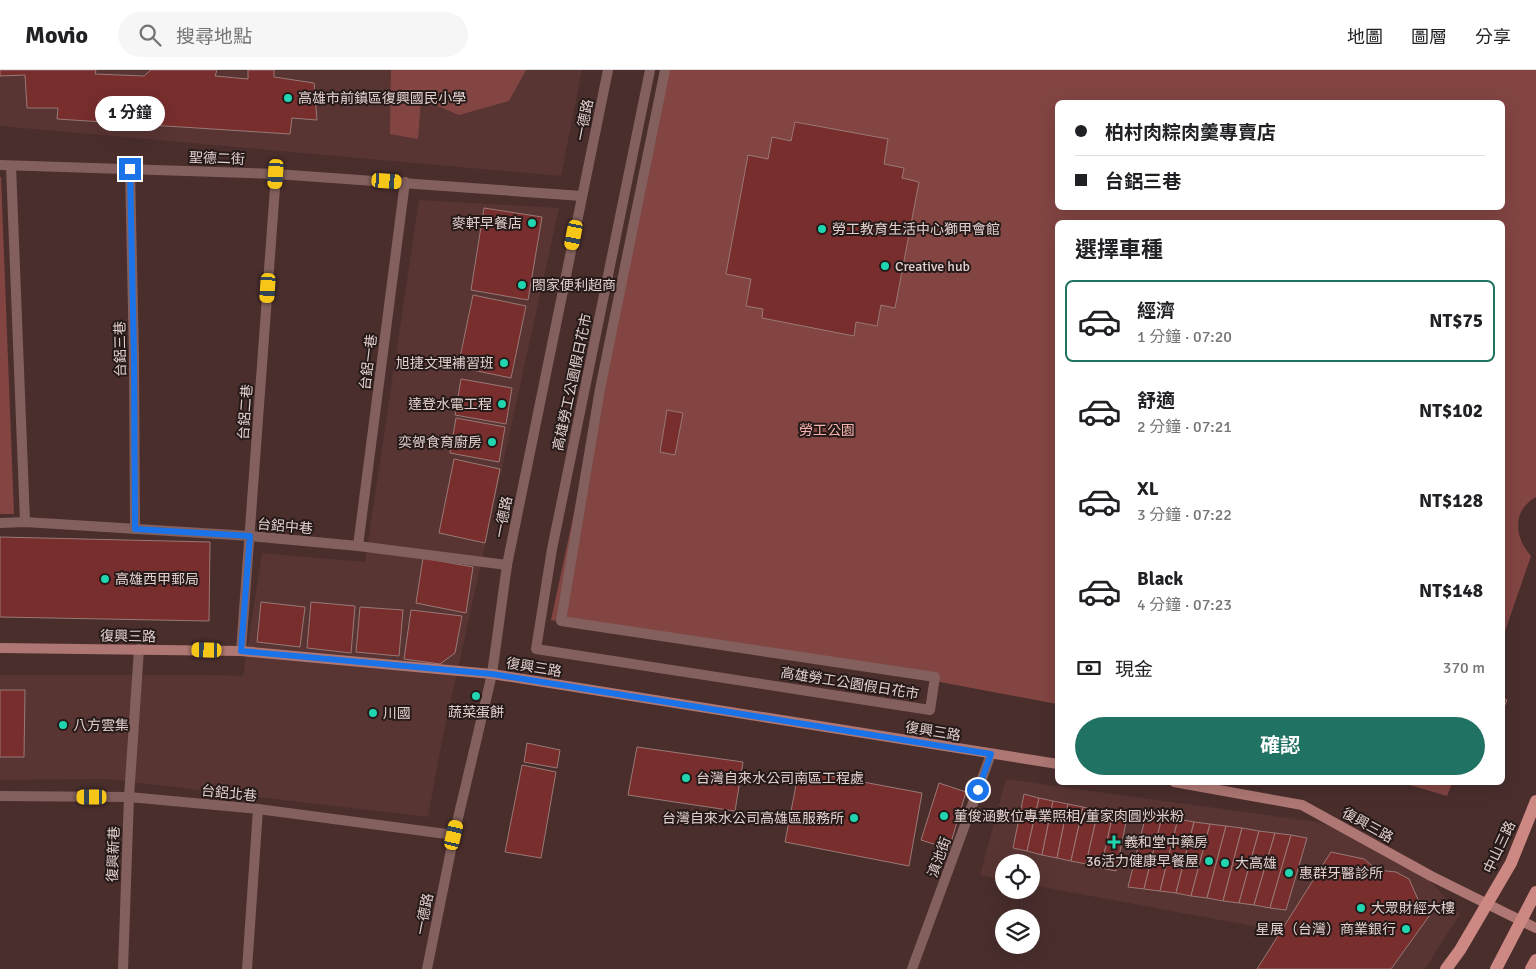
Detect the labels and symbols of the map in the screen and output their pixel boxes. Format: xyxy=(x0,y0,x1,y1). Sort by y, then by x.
place label: 高雄市前鎮區復興國民小學 xyxy=(298,90,466,107)
marker: 高雄市前鎮區復興國民小學 xyxy=(282,92,294,104)
callout: 1 分鐘 xyxy=(95,97,165,132)
street label: 一德路 xyxy=(572,98,597,142)
street label: 聖德二街 xyxy=(189,149,245,168)
route end xyxy=(119,158,141,180)
car xyxy=(267,159,284,189)
car xyxy=(371,172,402,190)
place label: 麥軒早餐店 xyxy=(452,215,522,232)
marker: 麥軒早餐店 xyxy=(526,217,538,229)
car xyxy=(563,219,584,251)
place label: 勞工教育生活中心獅甲會館 xyxy=(832,221,1000,238)
marker: 勞工教育生活中心獅甲會館 xyxy=(816,223,828,235)
place label: Creative hub xyxy=(895,258,970,275)
marker: Creative hub xyxy=(879,260,891,272)
car xyxy=(259,273,276,303)
place label: 閤家便利超商 xyxy=(532,277,616,294)
marker: 閤家便利超商 xyxy=(516,279,528,291)
street label: 高雄勞工公園假日花市 xyxy=(550,312,595,452)
street label: 台鋁三巷 xyxy=(112,321,129,377)
street label: 台鋁一巷 xyxy=(357,333,380,391)
place label: 旭捷文理補習班 xyxy=(396,355,494,372)
marker: 旭捷文理補習班 xyxy=(498,357,510,369)
street label: 台鋁二巷 xyxy=(235,384,256,441)
place label: 達登水電工程 xyxy=(408,396,492,413)
marker: 達登水電工程 xyxy=(496,398,508,410)
park label: 勞工公園 xyxy=(799,422,855,439)
place label: 奕哿食育廚房 xyxy=(398,434,482,451)
marker: 奕哿食育廚房 xyxy=(486,436,498,448)
street label: 一德路 xyxy=(491,495,516,539)
street label: 台鋁中巷 xyxy=(256,516,314,537)
place label: 高雄西甲郵局 xyxy=(115,571,199,588)
marker: 高雄西甲郵局 xyxy=(99,573,111,585)
street label: 復興三路 xyxy=(100,628,156,645)
car xyxy=(191,642,222,658)
street label: 復興三路 xyxy=(505,655,563,680)
street label: 高雄勞工公園假日花市 xyxy=(779,664,920,703)
marker: 蔬菜蛋餅 xyxy=(470,690,482,702)
place label: 蔬菜蛋餅 xyxy=(448,704,504,721)
place label: 川國 xyxy=(383,705,411,722)
marker: 川國 xyxy=(367,707,379,719)
place label: 八方雲集 xyxy=(73,717,129,734)
marker: 八方雲集 xyxy=(57,719,69,731)
street label: 復興三路 xyxy=(904,719,962,744)
place label: 台灣自來水公司南區工程處 xyxy=(696,770,864,787)
marker: 台灣自來水公司南區工程處 xyxy=(680,772,692,784)
route start xyxy=(967,779,989,801)
street label: 台鋁北巷 xyxy=(200,782,258,805)
car xyxy=(77,790,107,805)
street label: 復興三路 xyxy=(1339,804,1396,846)
place label: 董俊涵數位專業照相/董家肉圓炒米粉 xyxy=(954,808,1184,825)
place label: 台灣自來水公司高雄區服務所 xyxy=(662,810,844,827)
marker: 董俊涵數位專業照相/董家肉圓炒米粉 xyxy=(938,810,950,822)
marker: 台灣自來水公司高雄區服務所 xyxy=(848,812,860,824)
street label: 中山三路 xyxy=(1480,818,1519,876)
car xyxy=(443,819,464,851)
street label: 復興新巷 xyxy=(104,826,123,882)
place label: 義和堂中藥房 xyxy=(1124,834,1208,851)
street label: 滇池街 xyxy=(924,835,955,880)
marker: 義和堂中藥房 xyxy=(1108,836,1120,848)
place label: 36活力健康早餐屋 xyxy=(1086,853,1199,870)
marker: 36活力健康早餐屋 xyxy=(1203,855,1215,867)
place label: 大高雄 xyxy=(1235,855,1277,872)
marker: 大高雄 xyxy=(1219,857,1231,869)
place label: 惠群牙醫診所 xyxy=(1299,865,1383,882)
marker: 惠群牙醫診所 xyxy=(1283,867,1295,879)
street label: 一德路 xyxy=(412,892,437,936)
place label: 大眾財經大樓 xyxy=(1371,900,1455,917)
marker: 大眾財經大樓 xyxy=(1355,902,1367,914)
place label: 星展（台灣）商業銀行 xyxy=(1256,921,1396,938)
marker: 星展（台灣）商業銀行 xyxy=(1400,923,1412,935)

